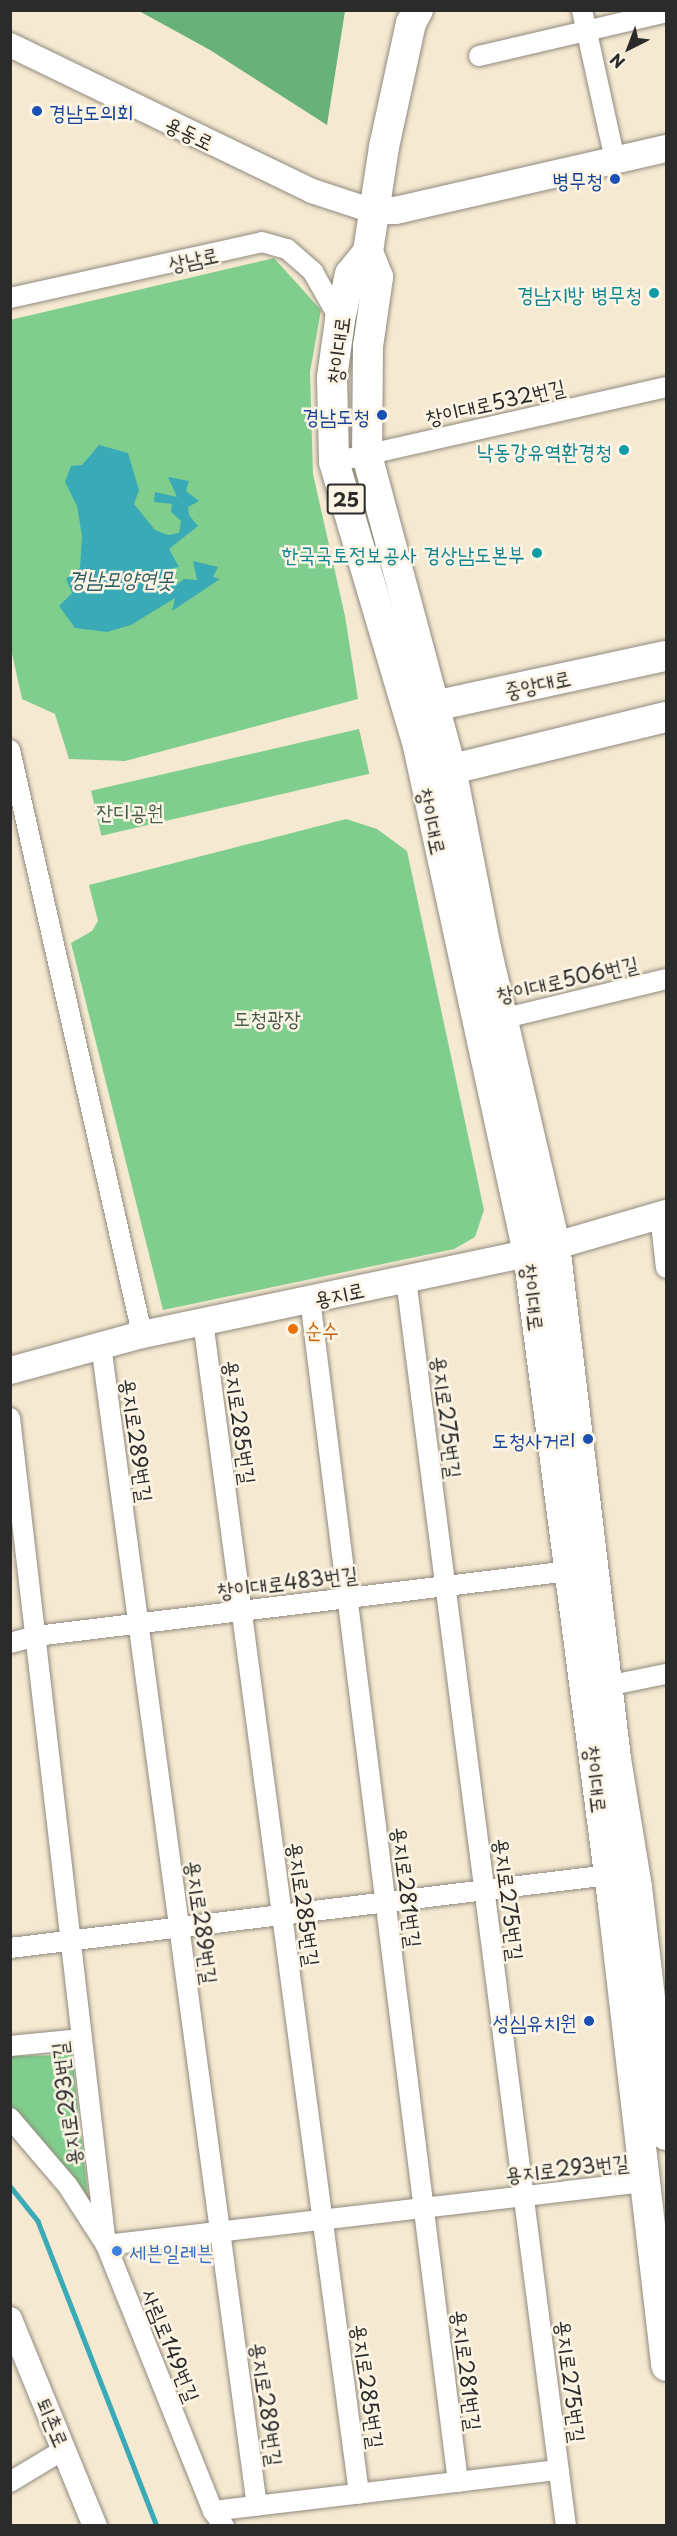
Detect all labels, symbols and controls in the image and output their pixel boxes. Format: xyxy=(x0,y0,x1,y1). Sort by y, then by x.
north arrow xyxy=(599,18,659,78)
text: N xyxy=(604,48,630,75)
place label: 경남도의회 xyxy=(49,98,133,124)
marker: 경남도의회 xyxy=(30,104,44,118)
street label: 용동로 xyxy=(162,110,218,154)
place label: 병무청 xyxy=(552,166,603,192)
marker: 병무청 xyxy=(608,172,622,186)
street label: 상남로 xyxy=(166,240,220,276)
place label: 경남지방 병무청 xyxy=(517,280,642,306)
marker: 경남지방 병무청 xyxy=(647,286,661,300)
street label: 창이대로 xyxy=(320,315,354,385)
street label: 창이대로532번길 xyxy=(423,373,567,429)
place label: 경남도청 xyxy=(302,402,370,428)
marker: 경남도청 xyxy=(375,408,389,422)
place label: 낙동강유역환경청 xyxy=(477,437,612,463)
marker: 낙동강유역환경청 xyxy=(617,443,631,457)
road number: 25 xyxy=(326,482,366,516)
place label: 한국국토정보공사 경상남도본부 xyxy=(282,540,525,566)
marker: 한국국토정보공사 경상남도본부 xyxy=(530,546,544,560)
water label: 경남모양연못 xyxy=(68,565,174,591)
street label: 중앙대로 xyxy=(501,664,573,702)
street label: 창이대로 xyxy=(413,785,453,857)
park label: 잔디공원 xyxy=(96,798,164,824)
street label: 창이대로506번길 xyxy=(494,949,640,1007)
park label: 도청광장 xyxy=(233,1004,301,1030)
street label: 창이대로 xyxy=(517,1262,551,1332)
street label: 용지로 xyxy=(312,1275,366,1311)
place label: 순수 xyxy=(305,1316,339,1342)
marker: 순수 xyxy=(286,1322,300,1336)
street label: 용지로275번길 xyxy=(428,1354,468,1480)
street label: 용지로285번길 xyxy=(220,1358,262,1486)
street label: 용지로289번길 xyxy=(117,1377,159,1503)
place label: 도청사거리 xyxy=(492,1426,576,1452)
marker: 도청사거리 xyxy=(581,1432,595,1446)
street label: 창이대로483번길 xyxy=(215,1560,359,1602)
street label: 창이대로 xyxy=(580,1744,614,1814)
street label: 용지로281번길 xyxy=(388,1825,428,1949)
street label: 용지로275번길 xyxy=(490,1836,530,1962)
street label: 용지로285번길 xyxy=(284,1840,326,1968)
street label: 용지로289번길 xyxy=(182,1859,224,1985)
place label: 성심유치원 xyxy=(493,2008,577,2034)
marker: 성심유치원 xyxy=(582,2014,596,2028)
street label: 용지로293번길 xyxy=(45,2041,85,2167)
street label: 용지로293번길 xyxy=(504,2148,630,2186)
place label: 세븐일레븐 xyxy=(129,2238,213,2264)
marker: 세븐일레븐 xyxy=(110,2244,124,2258)
street label: 사림로149번길 xyxy=(138,2285,206,2405)
street label: 용지로281번길 xyxy=(448,2308,488,2432)
street label: 용지로275번길 xyxy=(552,2318,592,2444)
street label: 용지로285번길 xyxy=(348,2322,390,2450)
street label: 용지로289번길 xyxy=(247,2341,289,2467)
street label: 퇴촌로 xyxy=(32,2394,76,2450)

